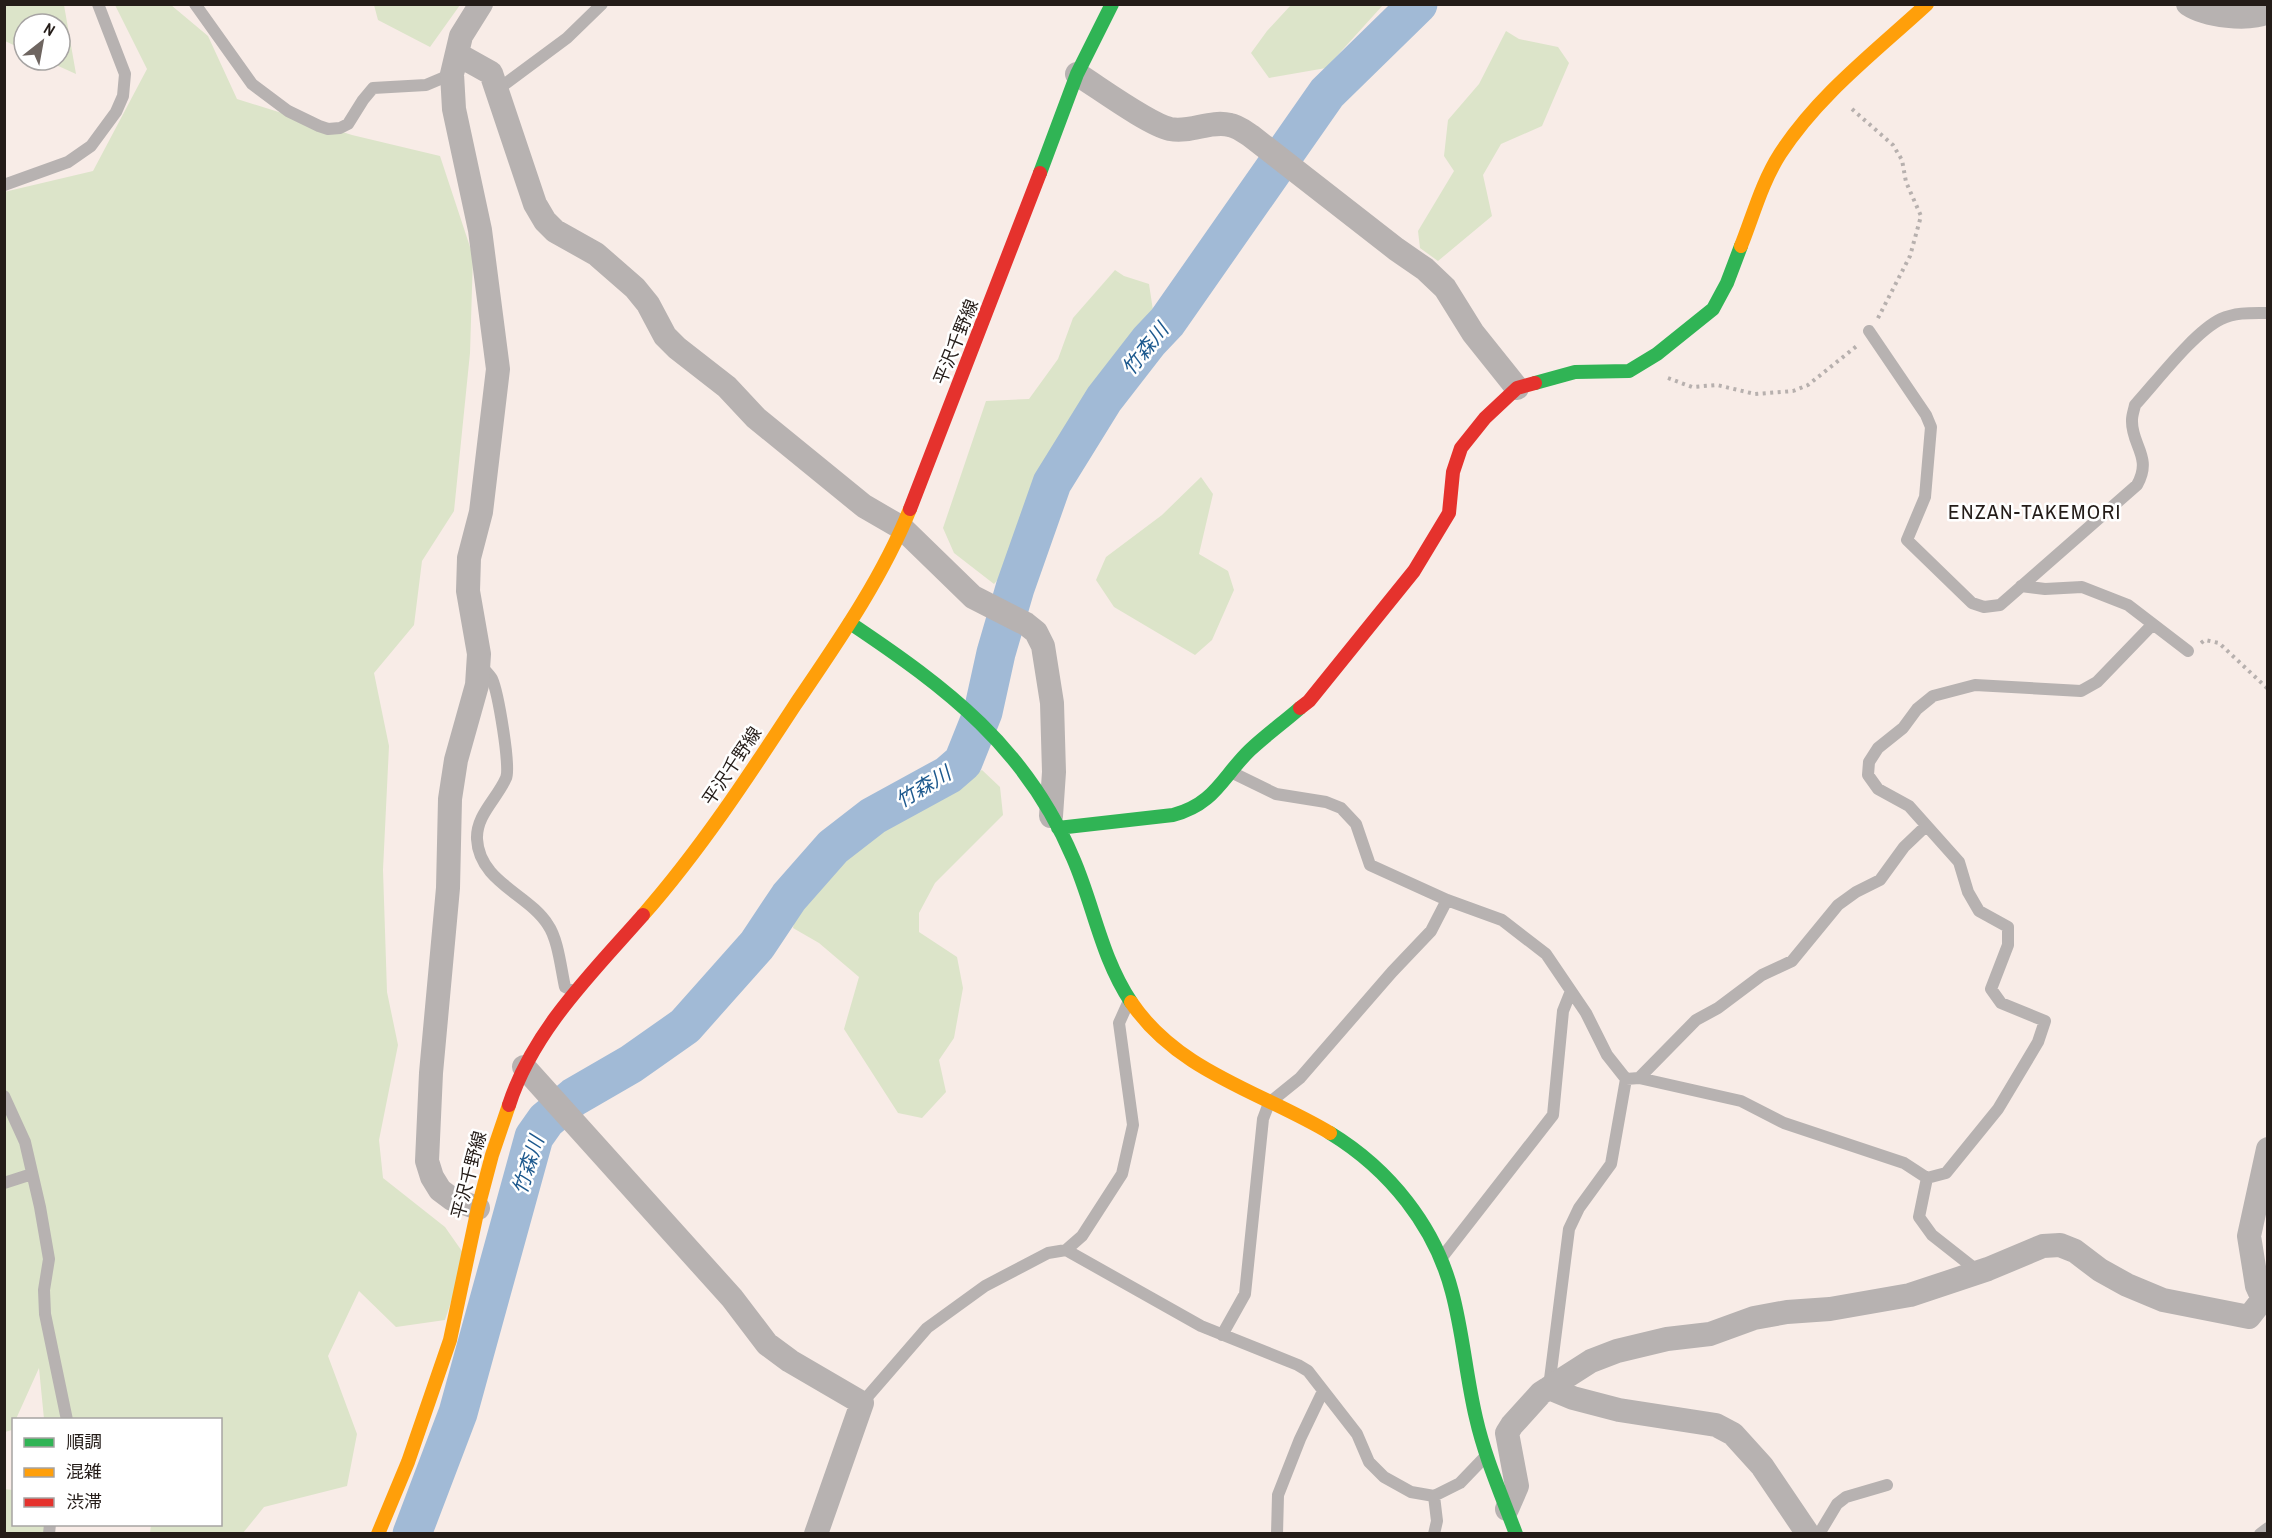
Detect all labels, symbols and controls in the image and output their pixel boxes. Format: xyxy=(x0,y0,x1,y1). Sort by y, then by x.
north arrow xyxy=(12,12,72,72)
text: N xyxy=(40,17,59,41)
street label: 平沢千野線 xyxy=(927,295,984,388)
water label: 竹森川 xyxy=(1115,315,1175,380)
district label: ENZAN-TAKEMORI xyxy=(1948,497,2122,526)
street label: 平沢千野線 xyxy=(696,721,767,810)
water label: 竹森川 xyxy=(890,759,957,814)
street label: 平沢千野線 xyxy=(445,1128,492,1222)
water label: 竹森川 xyxy=(505,1130,550,1198)
legend xyxy=(12,1418,222,1526)
text: 順調 xyxy=(66,1429,102,1454)
text: 混雑 xyxy=(66,1459,102,1484)
text: 渋滞 xyxy=(66,1489,102,1514)

